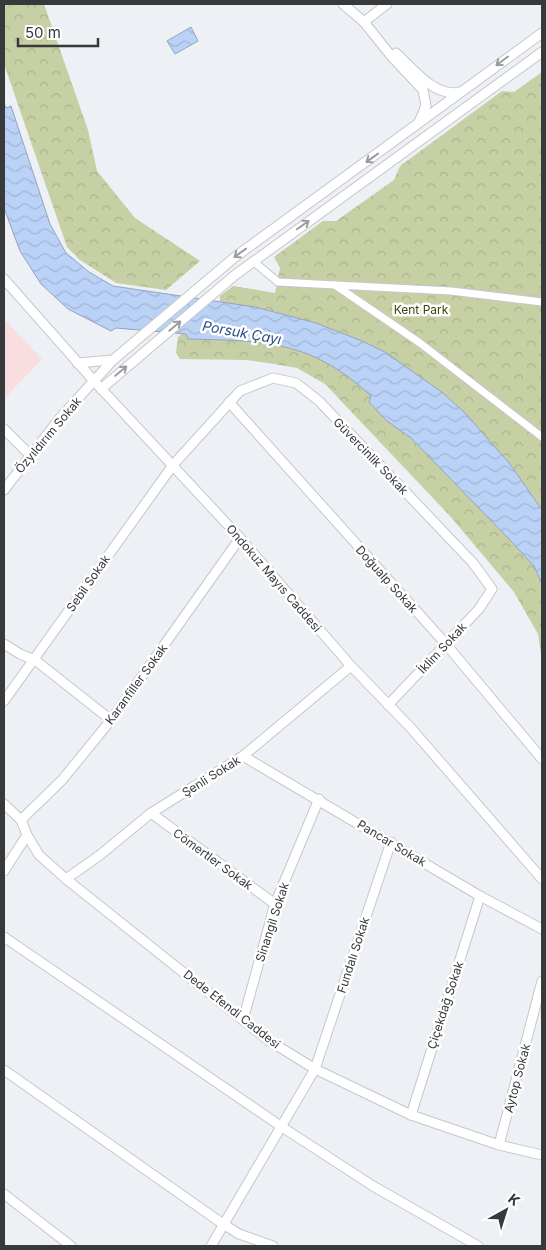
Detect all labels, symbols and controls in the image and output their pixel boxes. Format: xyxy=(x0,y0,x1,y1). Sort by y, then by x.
scale bar xyxy=(18,15,98,47)
text: 50 m xyxy=(25,23,61,42)
one-way arrow xyxy=(496,56,509,67)
one-way arrow xyxy=(365,153,379,163)
one-way arrow xyxy=(296,220,310,230)
one-way arrow xyxy=(234,248,247,259)
park label: Kent Park xyxy=(394,302,449,317)
water label: Porsuk Çayı xyxy=(201,317,283,347)
one-way arrow xyxy=(169,320,182,331)
one-way arrow xyxy=(115,366,128,377)
street label: Özyıldırım Sokak xyxy=(12,394,85,476)
street label: Güvercinlik Sokak xyxy=(330,414,412,498)
street label: Ondokuz Mayıs Caddesi xyxy=(223,521,325,635)
street label: Doğualp Sokak xyxy=(353,542,421,616)
street label: Sebil Sokak xyxy=(63,551,113,614)
street label: İklim Sokak xyxy=(415,619,470,677)
street label: Karanfiller Sokak xyxy=(102,640,171,727)
street label: Şenli Sokak xyxy=(179,752,243,800)
street label: Pancar Sokak xyxy=(355,817,430,870)
street label: Cömertler Sokak xyxy=(170,825,256,893)
street label: Sinangil Sokak xyxy=(252,880,292,964)
street label: Fundalı Sokak xyxy=(334,915,372,995)
street label: Çiçekdağ Sokak xyxy=(424,959,466,1051)
street label: Dede Efendi Caddesi xyxy=(181,967,284,1052)
street label: Aytop Sokak xyxy=(501,1041,534,1114)
north arrow xyxy=(481,1185,531,1235)
text: K xyxy=(505,1190,524,1209)

